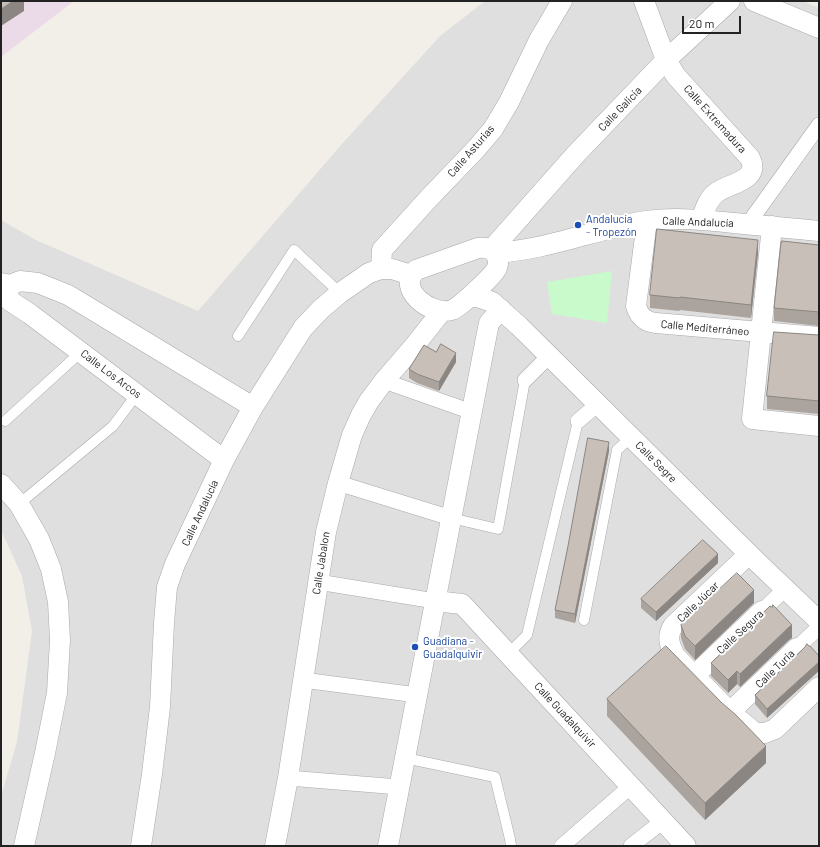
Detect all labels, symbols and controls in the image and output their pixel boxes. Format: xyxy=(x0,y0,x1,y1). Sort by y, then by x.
scale bar xyxy=(684,8,743,34)
text: 20 m xyxy=(689,16,715,30)
street label: Calle Extremadura xyxy=(681,82,749,156)
street label: Calle Galicia xyxy=(595,84,645,134)
street label: Calle Asturias xyxy=(445,122,497,180)
place label: Andalucía - Tropezón xyxy=(586,212,637,238)
street label: Calle Andalucía xyxy=(662,214,734,230)
marker: Andalucía - Tropezón xyxy=(573,220,583,230)
street label: Calle Mediterráneo xyxy=(660,318,750,338)
street label: Calle Los Arcos xyxy=(78,347,144,401)
street label: Calle Segre xyxy=(632,438,680,486)
street label: Calle Andalucía xyxy=(179,478,221,548)
street label: Calle Jabalon xyxy=(310,531,332,595)
street label: Calle Júcar xyxy=(674,579,722,625)
street label: Calle Segura xyxy=(714,607,766,657)
place label: Guadiana - Guadalquivir xyxy=(423,634,482,660)
marker: Guadiana - Guadalquivir xyxy=(410,642,420,652)
street label: Calle Turia xyxy=(753,647,797,691)
street label: Calle Guadalquivir xyxy=(531,680,599,750)

